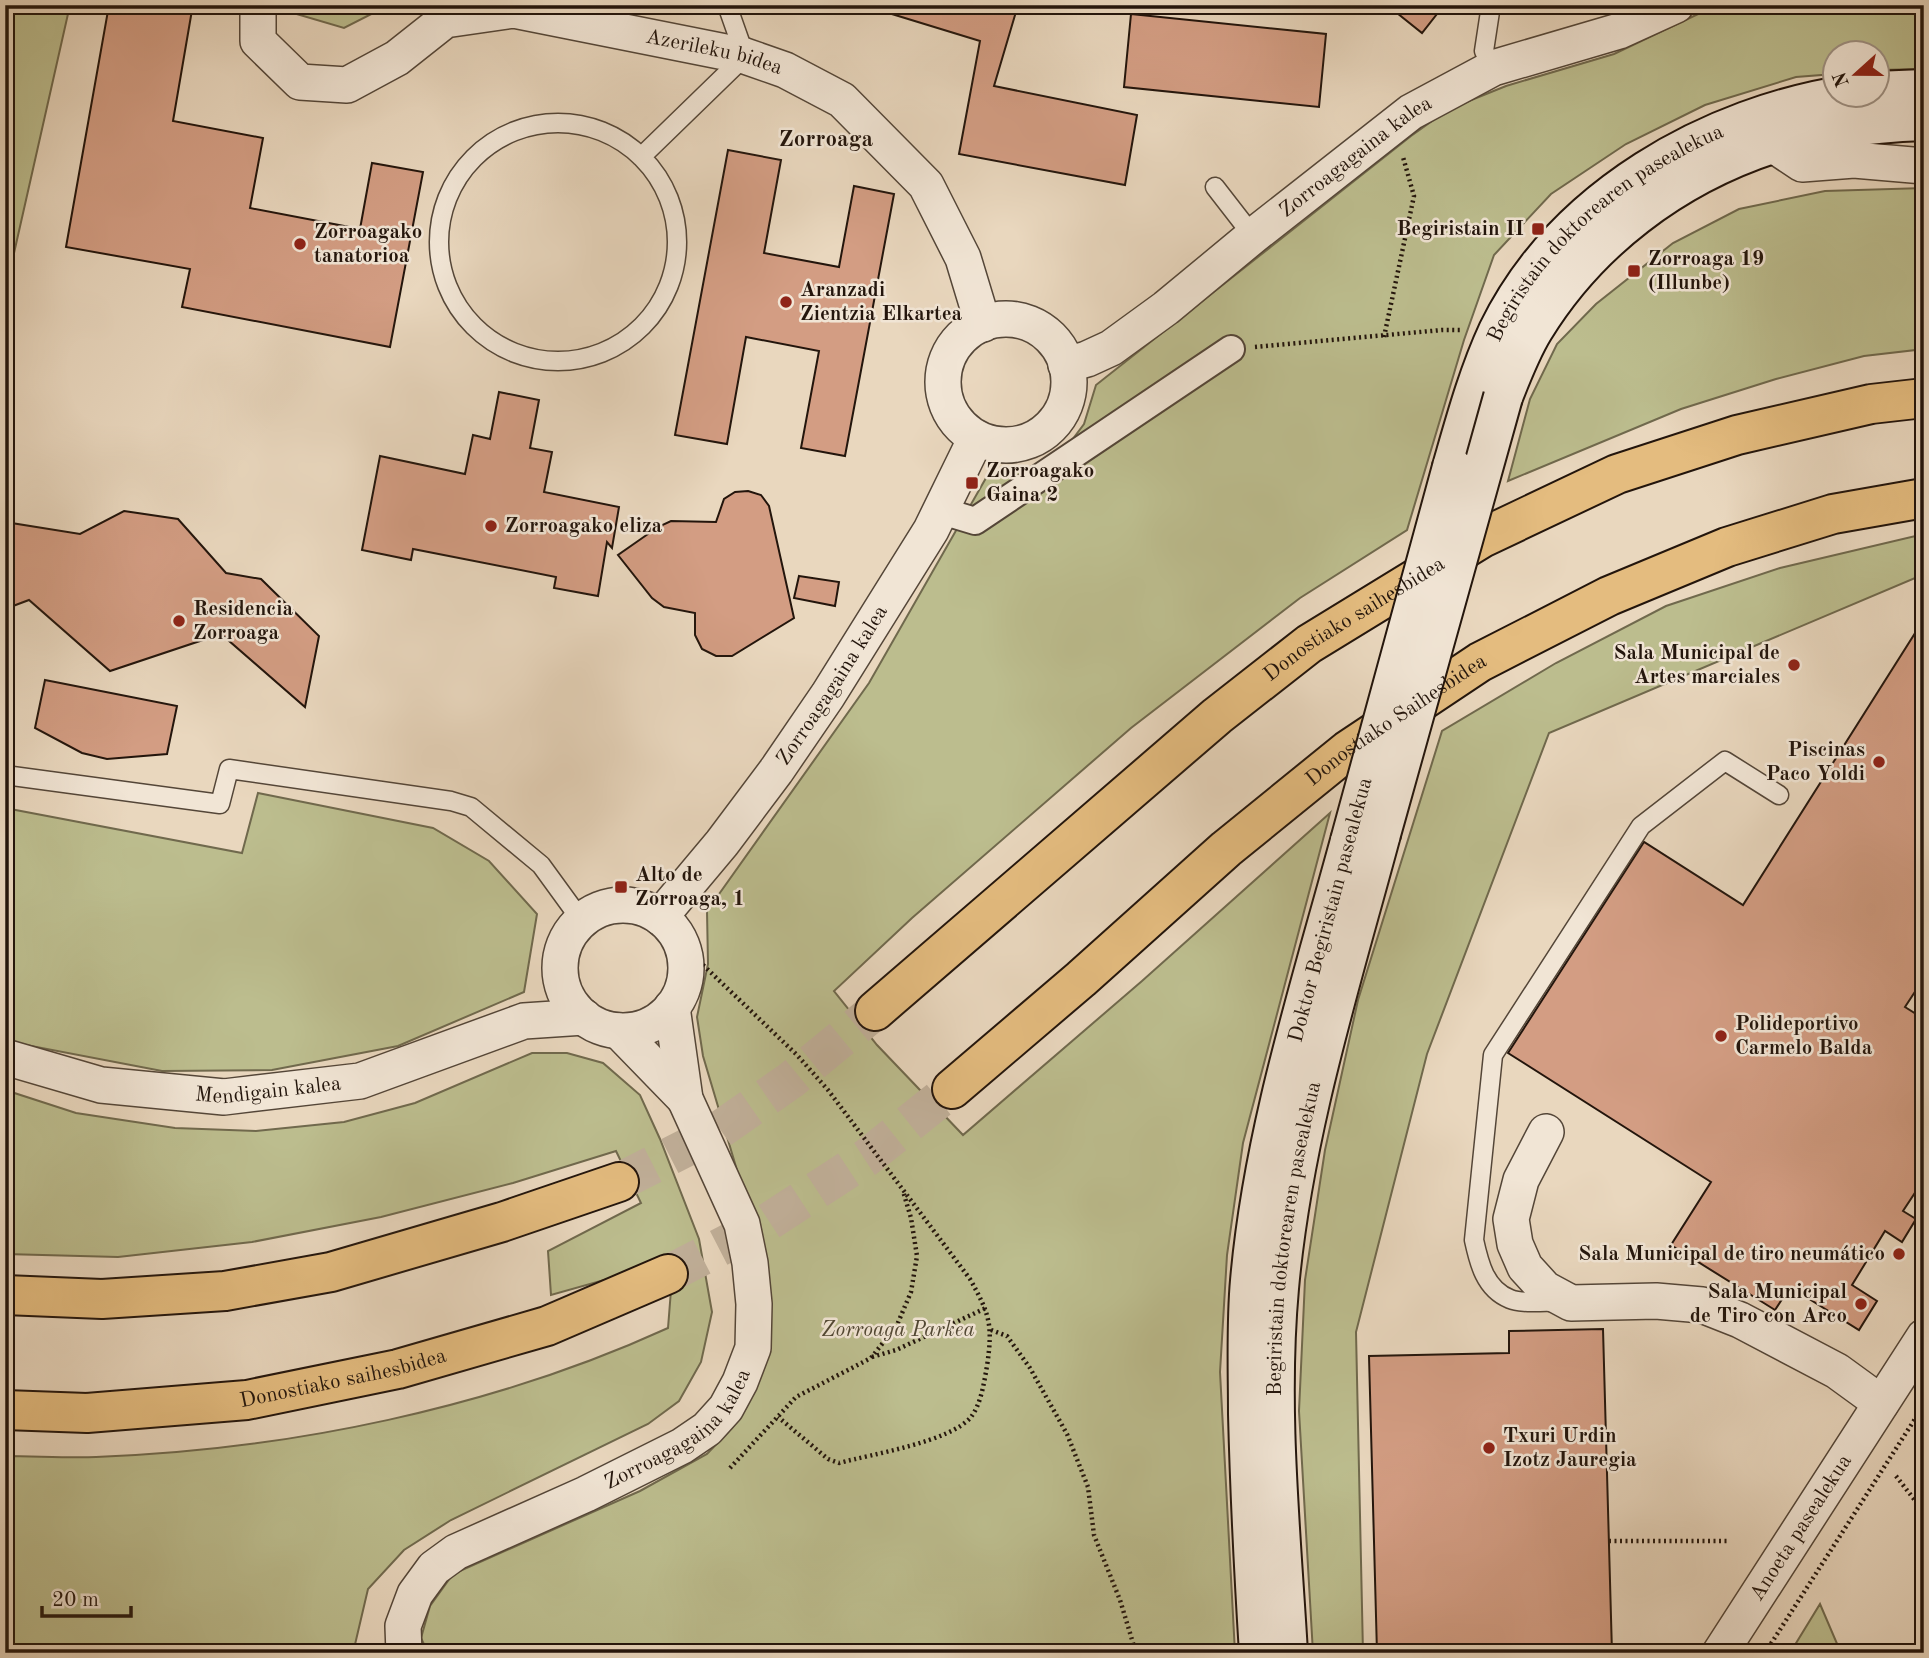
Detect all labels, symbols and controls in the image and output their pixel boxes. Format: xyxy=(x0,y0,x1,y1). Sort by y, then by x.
street label: Azerileku bidea xyxy=(644,26,785,79)
north arrow xyxy=(1820,38,1890,108)
text: N xyxy=(1831,69,1854,89)
street label: Zorroagagaina kalea xyxy=(1276,92,1435,221)
street label: Begiristain doktorearen pasealekua xyxy=(1484,121,1726,345)
district label: Zorroaga xyxy=(779,128,873,151)
place label: Begiristain II xyxy=(1396,219,1524,240)
marker: Begiristain II xyxy=(1530,221,1546,237)
place label: Zorroagako tanatorioa xyxy=(314,222,422,267)
marker: Zorroagako tanatorioa xyxy=(292,236,308,252)
place label: Zorroaga 19 (Illunbe) xyxy=(1648,249,1764,294)
marker: Zorroaga 19 (Illunbe) xyxy=(1626,263,1642,279)
place label: Aranzadi Zientzia Elkartea xyxy=(800,280,963,325)
marker: Aranzadi Zientzia Elkartea xyxy=(778,294,794,310)
place label: Zorroagako Gaina 2 xyxy=(986,461,1094,506)
marker: Zorroagako Gaina 2 xyxy=(964,475,980,491)
place label: Zorroagako eliza xyxy=(505,516,663,537)
marker: Zorroagako eliza xyxy=(483,518,499,534)
street label: Donostiako saihesbidea xyxy=(1260,553,1448,686)
place label: Residencia Zorroaga xyxy=(193,599,293,644)
street label: Zorroagagaina kalea xyxy=(773,602,892,769)
marker: Residencia Zorroaga xyxy=(171,613,187,629)
place label: Sala Municipal de Artes marciales xyxy=(1613,643,1780,688)
street label: Donostiako Saihesbidea xyxy=(1302,650,1490,790)
marker: Sala Municipal de Artes marciales xyxy=(1786,657,1802,673)
place label: Piscinas Paco Yoldi xyxy=(1766,740,1865,785)
marker: Piscinas Paco Yoldi xyxy=(1871,754,1887,770)
street label: Doktor Begiristain pasealekua xyxy=(1285,775,1377,1045)
place label: Alto de Zorroaga, 1 xyxy=(635,865,745,910)
marker: Alto de Zorroaga, 1 xyxy=(613,879,629,895)
place label: Polideportivo Carmelo Balda xyxy=(1735,1014,1873,1059)
marker: Polideportivo Carmelo Balda xyxy=(1713,1028,1729,1044)
street label: Mendigain kalea xyxy=(194,1073,342,1108)
street label: Begiristain doktorearen pasealekua xyxy=(1264,1079,1325,1396)
place label: Sala Municipal de tiro neumático xyxy=(1578,1244,1885,1265)
marker: Sala Municipal de tiro neumático xyxy=(1891,1246,1907,1262)
place label: Sala Municipal de Tiro con Arco xyxy=(1690,1282,1847,1327)
marker: Sala Municipal de Tiro con Arco xyxy=(1853,1296,1869,1312)
park label: Zorroaga Parkea xyxy=(821,1320,975,1341)
street label: Donostiako saihesbidea xyxy=(238,1345,449,1412)
street label: Zorroagagaina kalea xyxy=(601,1366,754,1494)
place label: Txuri Urdin Izotz Jauregia xyxy=(1503,1426,1637,1471)
marker: Txuri Urdin Izotz Jauregia xyxy=(1481,1440,1497,1456)
street label: Anoeta pasealekua xyxy=(1746,1451,1856,1605)
scale bar xyxy=(42,1574,131,1618)
text: 20 m xyxy=(52,1590,99,1611)

